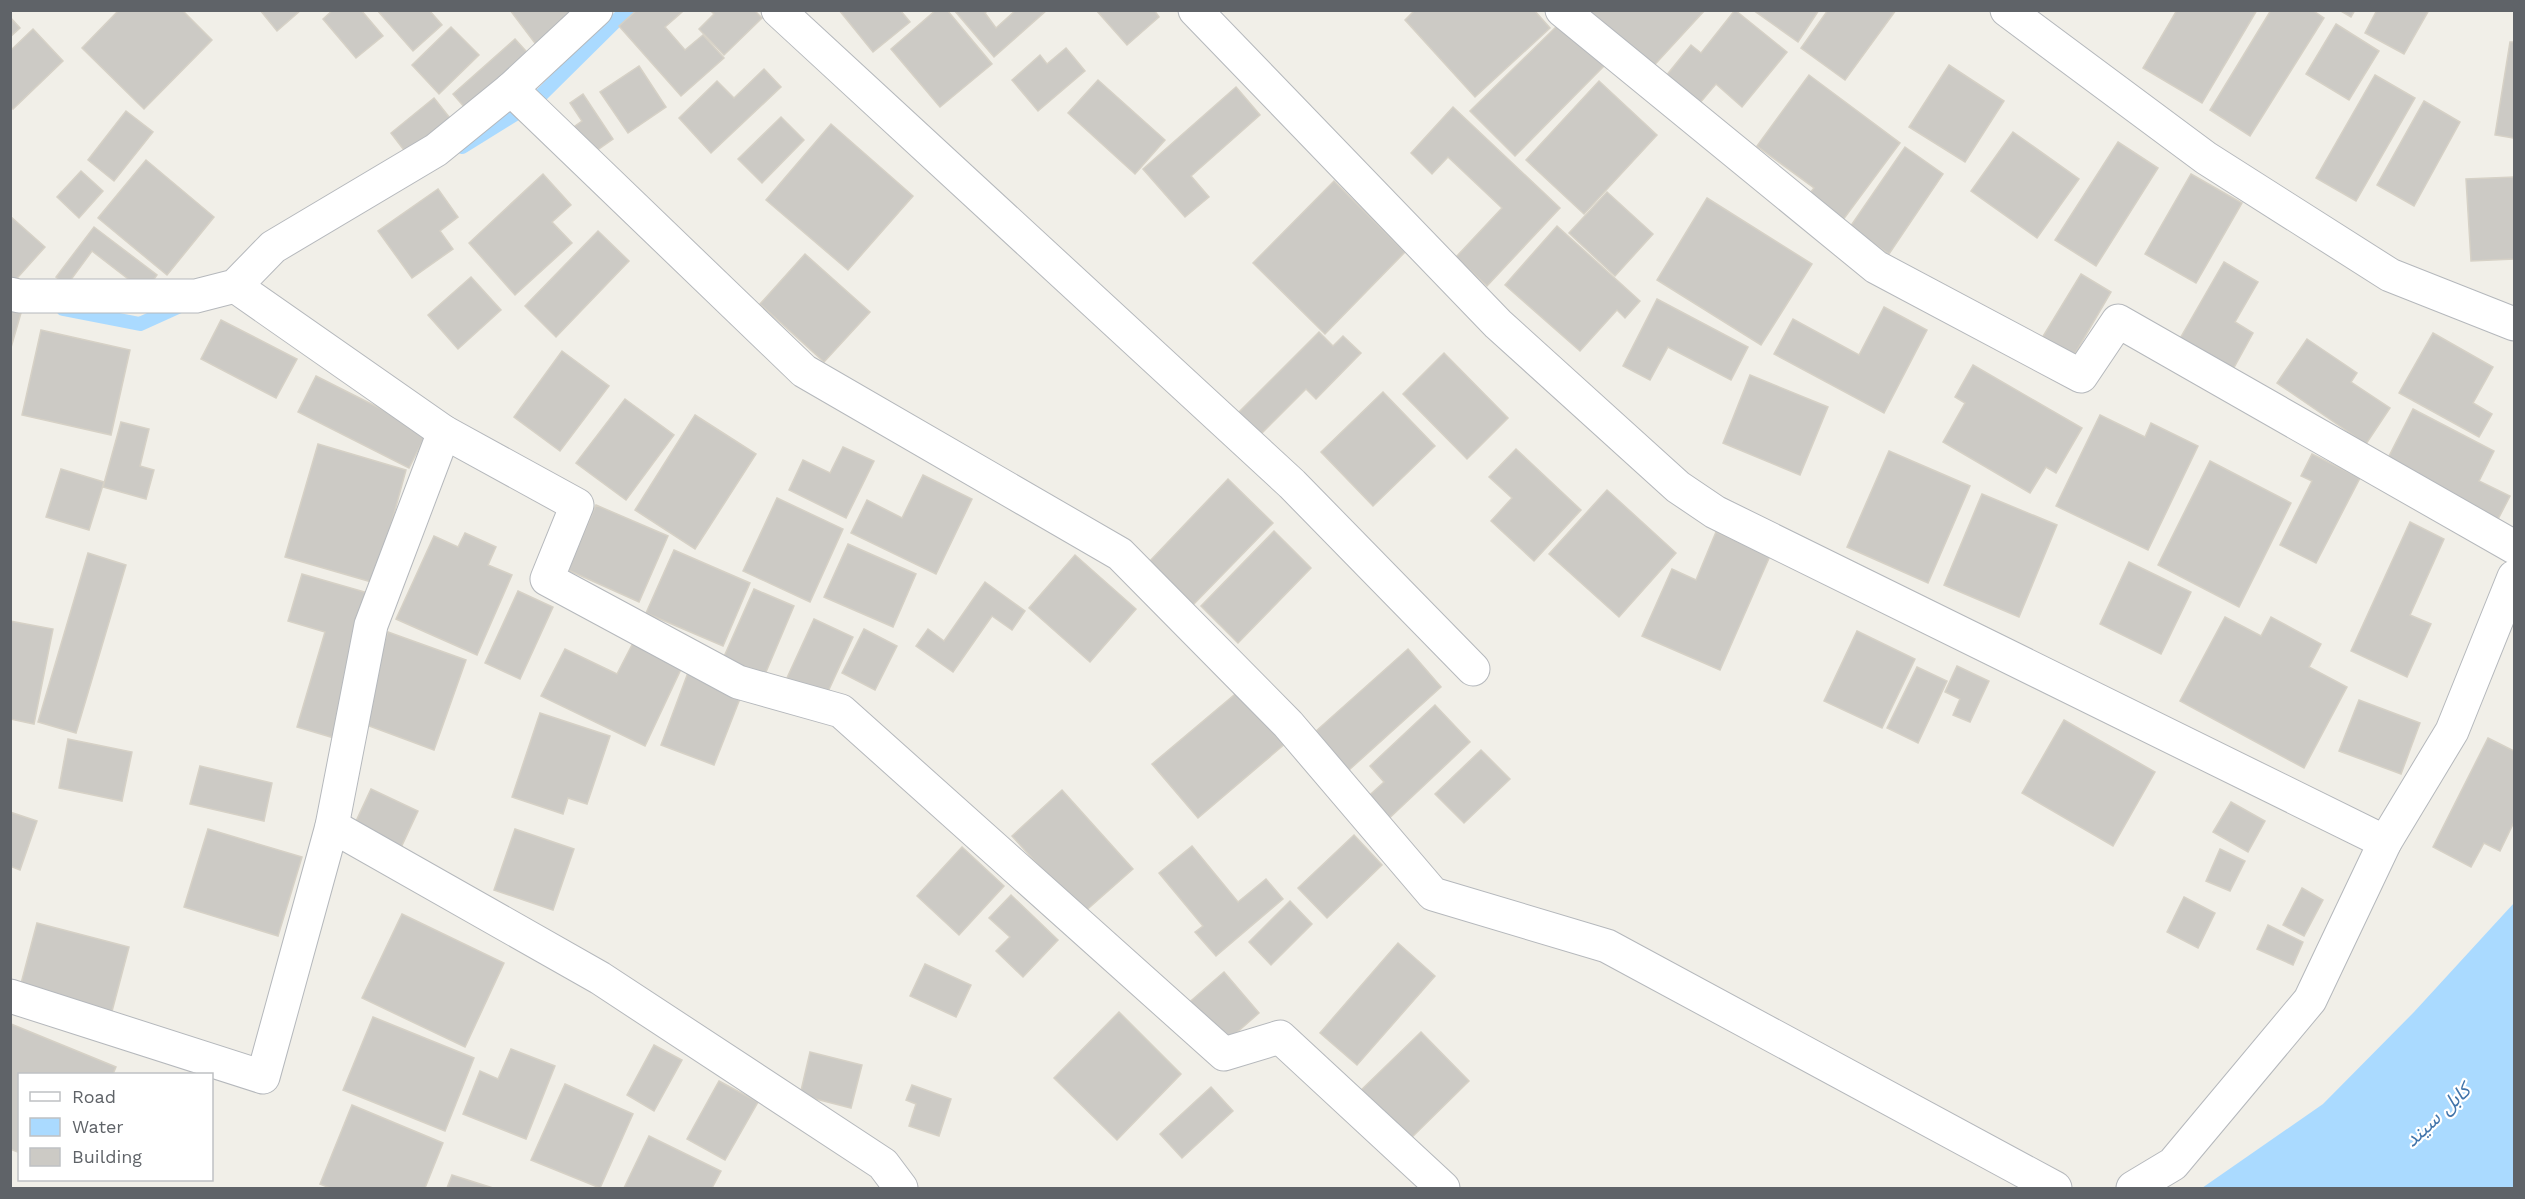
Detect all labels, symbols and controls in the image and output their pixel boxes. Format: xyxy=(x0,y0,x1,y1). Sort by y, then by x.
legend xyxy=(18,1073,213,1181)
water label: کابل سيند xyxy=(2399,1076,2478,1152)
text: Road xyxy=(72,1086,116,1107)
text: Water xyxy=(72,1116,124,1137)
text: Building xyxy=(72,1146,142,1167)

